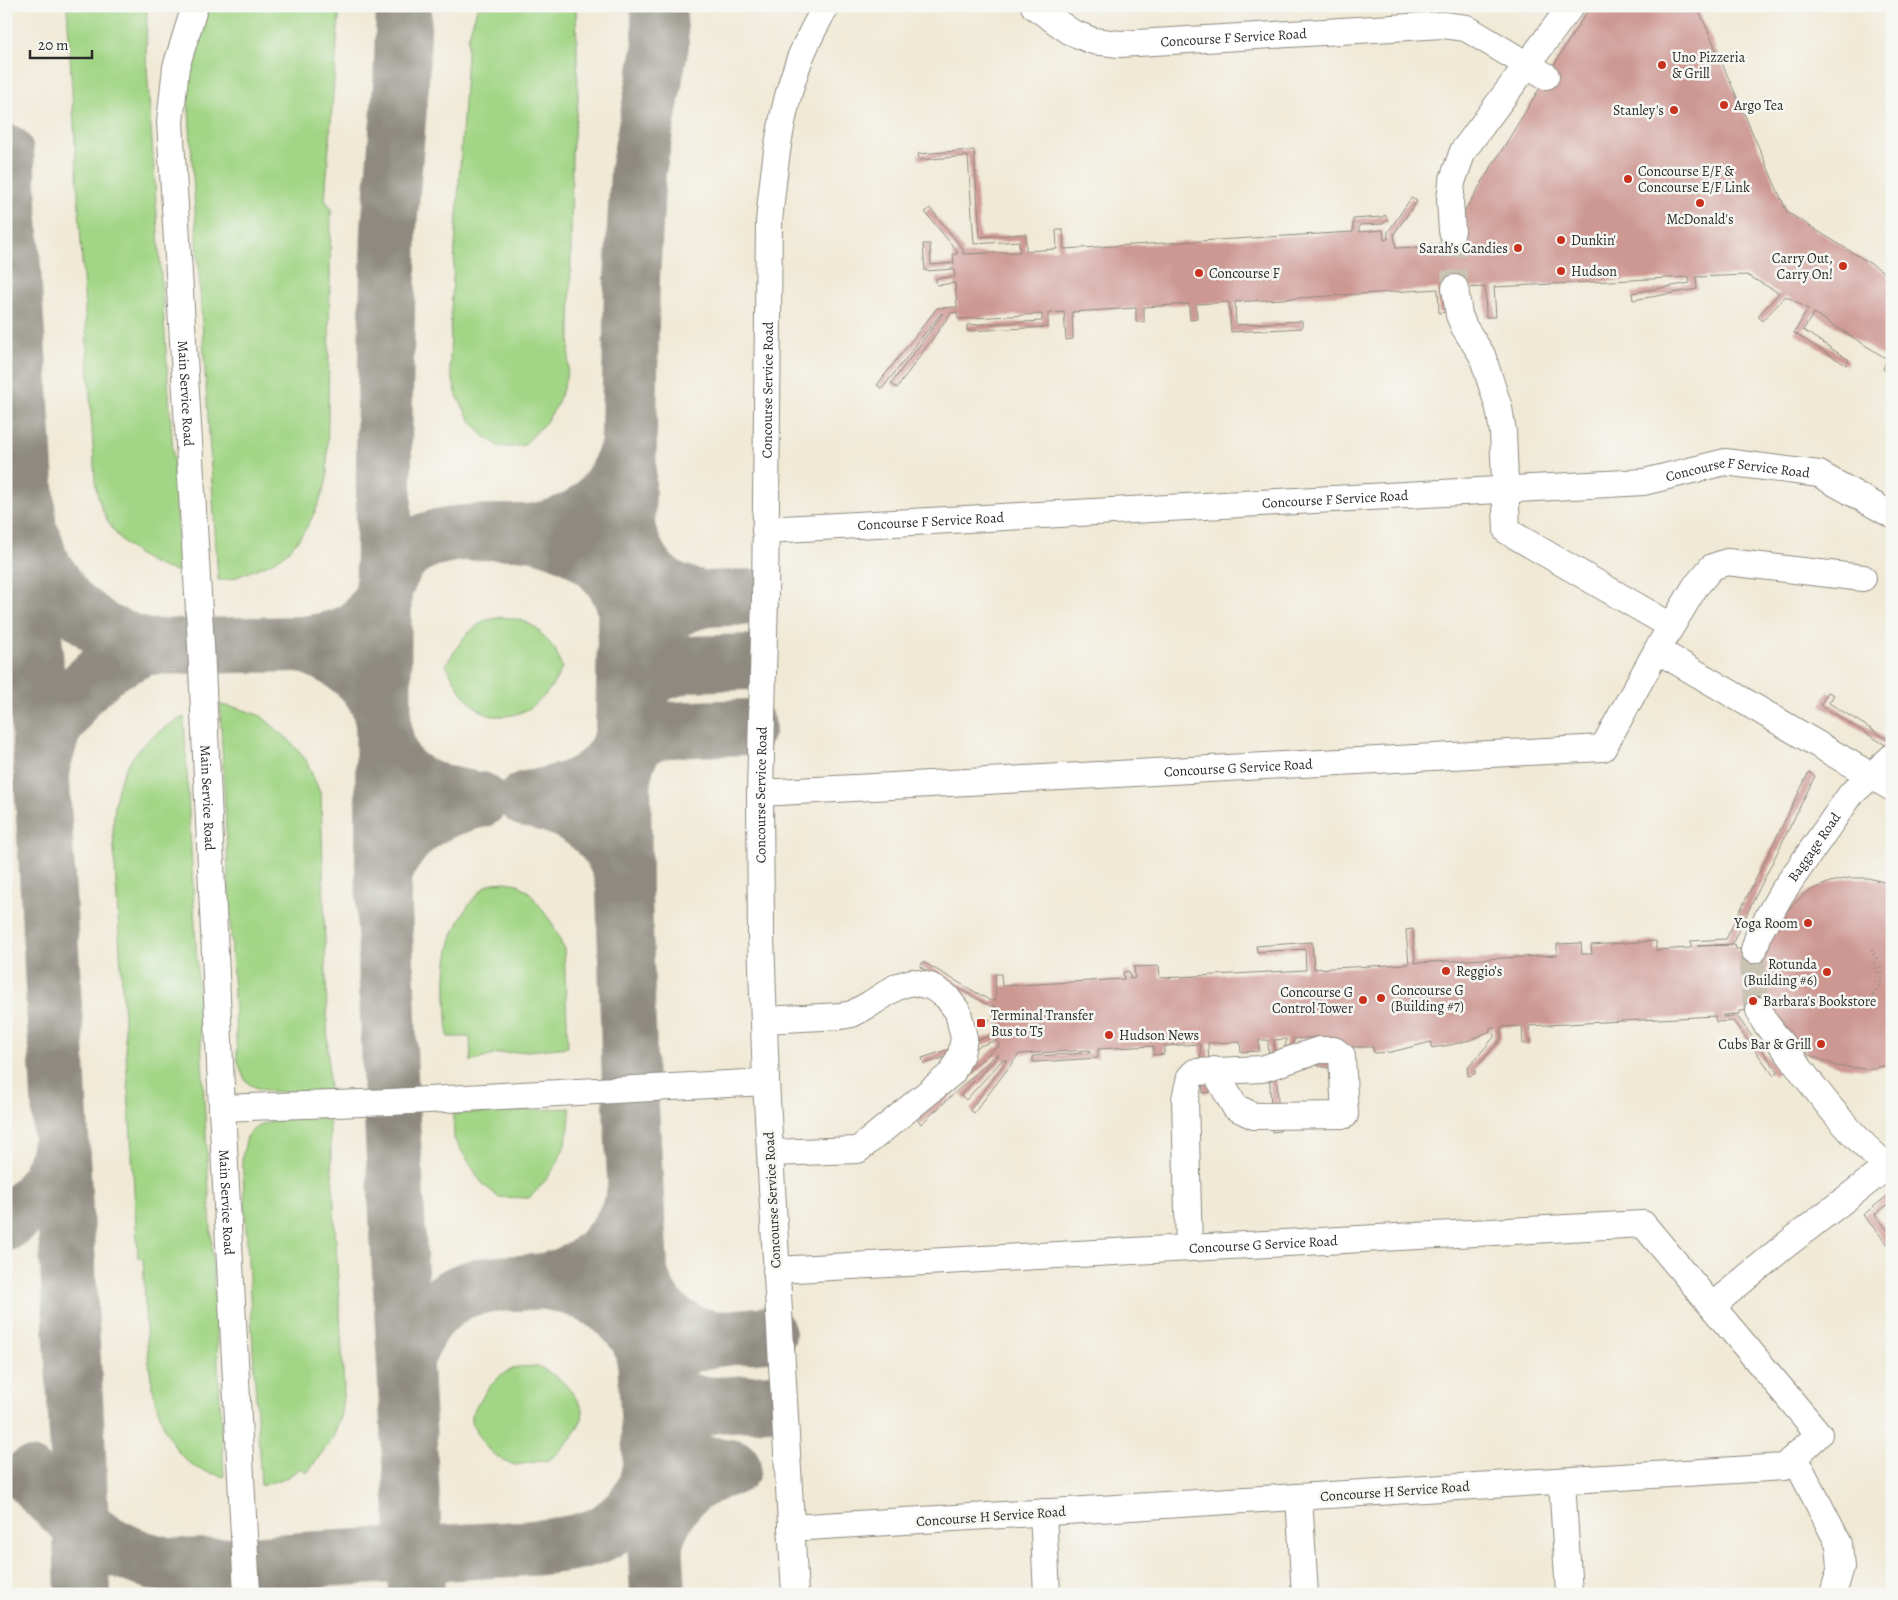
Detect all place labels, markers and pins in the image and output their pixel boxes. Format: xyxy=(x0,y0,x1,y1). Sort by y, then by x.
place label: Uno Pizzeria & Grill xyxy=(1672,48,1746,83)
marker: Uno Pizzeria & Grill xyxy=(1656,59,1668,71)
place label: Argo Tea xyxy=(1733,96,1784,115)
marker: Argo Tea xyxy=(1718,99,1730,111)
place label: Stanley's xyxy=(1613,101,1664,120)
marker: Stanley's xyxy=(1668,104,1680,116)
place label: Concourse E/F & Concourse E/F Link xyxy=(1638,162,1750,197)
marker: Concourse E/F & Concourse E/F Link xyxy=(1622,173,1634,185)
marker: McDonald's xyxy=(1694,197,1706,209)
place label: McDonald's xyxy=(1666,210,1734,229)
place label: Dunkin' xyxy=(1571,231,1616,250)
marker: Dunkin' xyxy=(1555,234,1567,246)
place label: Sarah’s Candies xyxy=(1419,239,1508,258)
marker: Sarah’s Candies xyxy=(1512,242,1524,254)
place label: Carry Out, Carry On! xyxy=(1772,249,1833,284)
marker: Carry Out, Carry On! xyxy=(1837,260,1849,272)
place label: Hudson xyxy=(1571,262,1617,281)
place label: Concourse F xyxy=(1209,264,1280,283)
marker: Hudson xyxy=(1555,265,1567,277)
marker: Concourse F xyxy=(1193,267,1205,279)
place label: Yoga Room xyxy=(1733,914,1798,933)
marker: Yoga Room xyxy=(1802,917,1814,929)
place label: Rotunda (Building #6) xyxy=(1744,955,1817,990)
place label: Reggio’s xyxy=(1456,962,1502,981)
marker: Reggio’s xyxy=(1440,965,1452,977)
marker: Rotunda (Building #6) xyxy=(1821,966,1833,978)
place label: Concourse G (Building #7) xyxy=(1391,981,1464,1016)
place label: Concourse G Control Tower xyxy=(1272,983,1354,1018)
marker: Concourse G (Building #7) xyxy=(1375,992,1387,1004)
place label: Barbara's Bookstore xyxy=(1763,992,1876,1011)
marker: Concourse G Control Tower xyxy=(1357,994,1369,1006)
marker: Barbara's Bookstore xyxy=(1747,995,1759,1007)
place label: Terminal Transfer Bus to T5 xyxy=(991,1006,1094,1041)
marker: Terminal Transfer Bus to T5 xyxy=(975,1017,987,1029)
place label: Hudson News xyxy=(1119,1026,1199,1045)
marker: Hudson News xyxy=(1103,1029,1115,1041)
place label: Cubs Bar & Grill xyxy=(1718,1035,1812,1054)
marker: Cubs Bar & Grill xyxy=(1815,1038,1827,1050)

